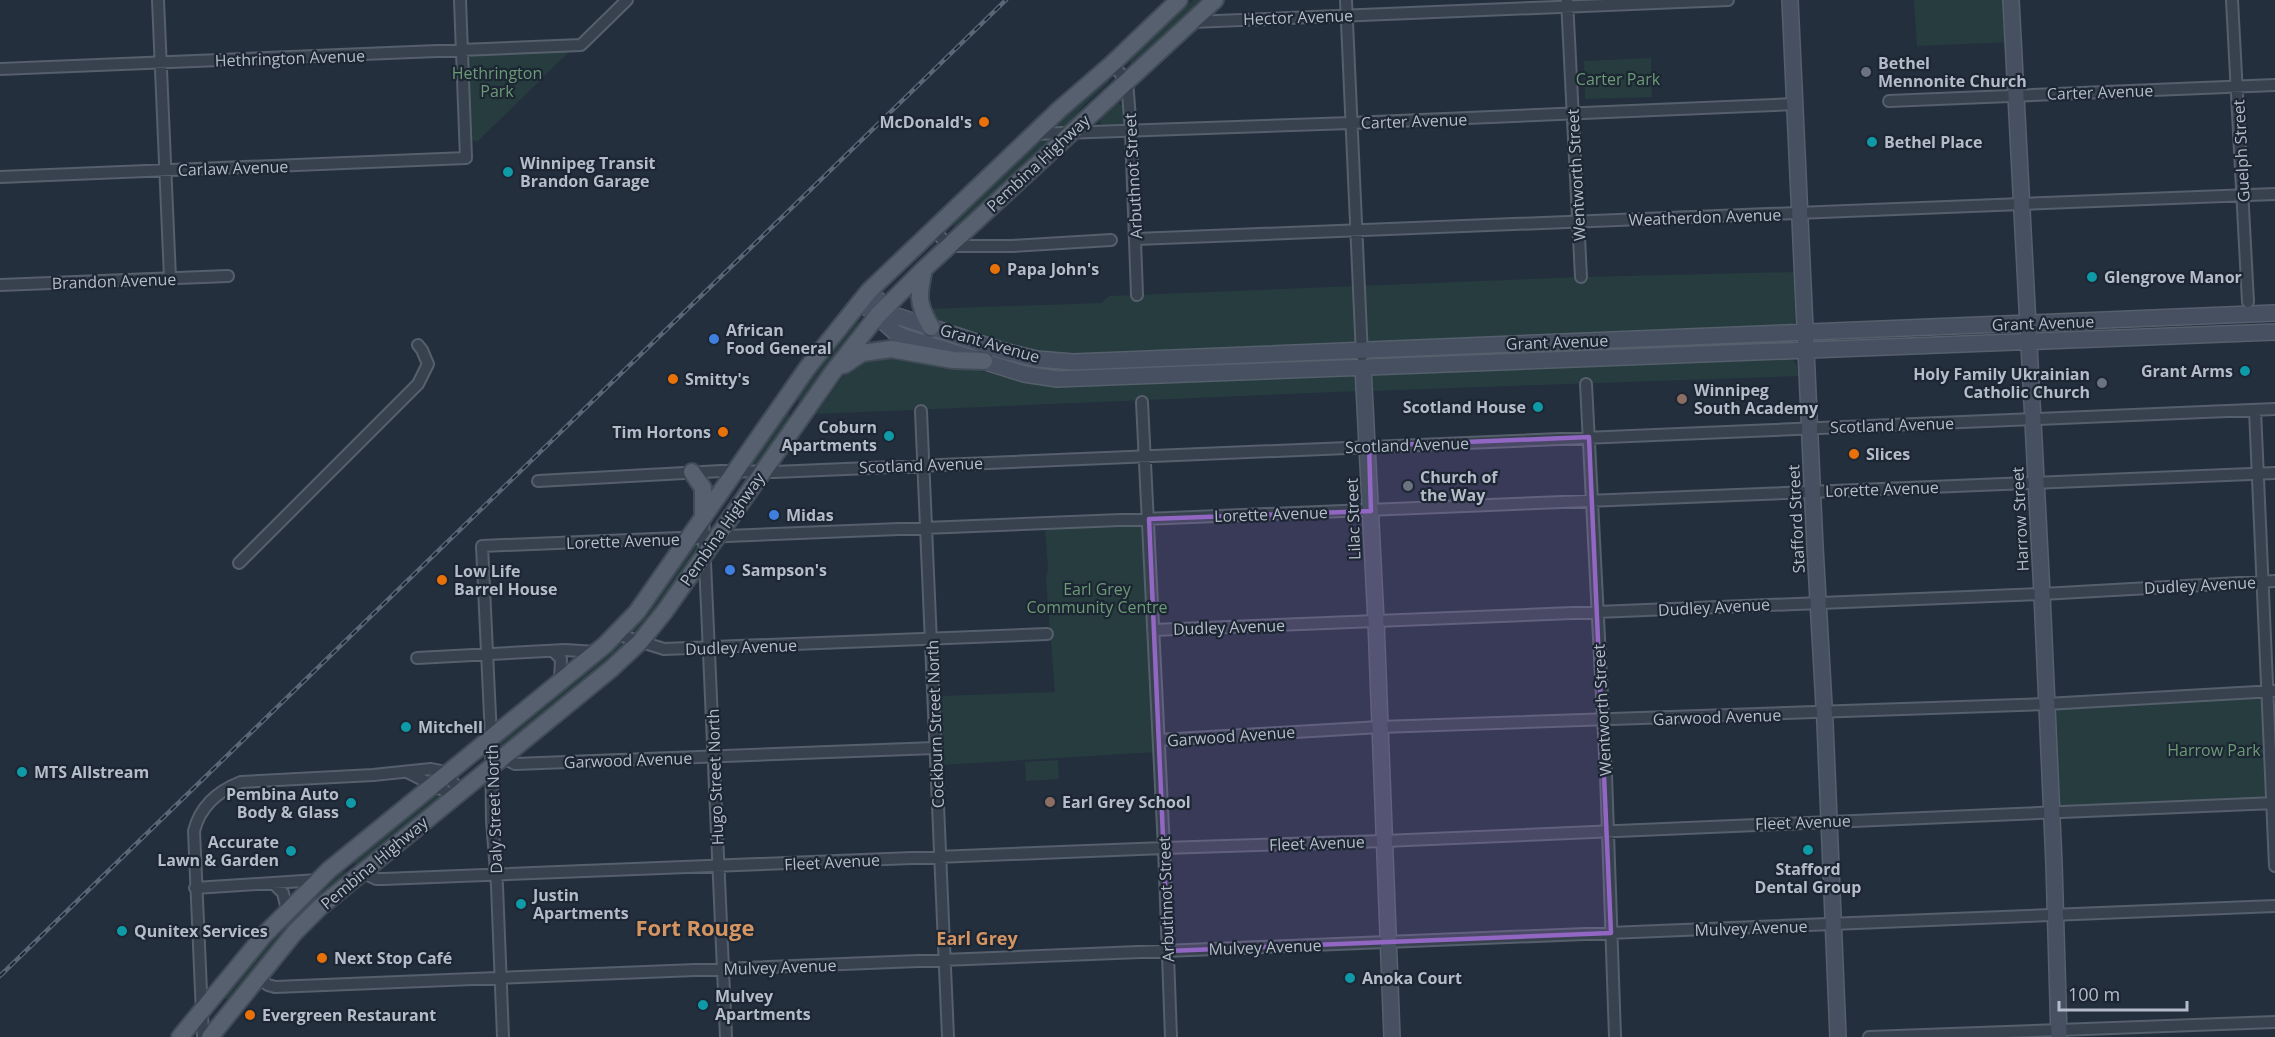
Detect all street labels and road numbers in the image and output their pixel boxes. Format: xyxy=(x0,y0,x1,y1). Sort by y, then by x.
street label: Hector Avenue xyxy=(1243,4,1353,30)
street label: Hethrington Avenue xyxy=(214,44,366,72)
street label: Carter Avenue xyxy=(2046,79,2154,105)
street label: Guelph Street xyxy=(2227,99,2255,203)
street label: Carter Avenue xyxy=(1360,108,1468,134)
street label: Wentworth Street xyxy=(1562,108,1590,242)
street label: Pembina Highway xyxy=(982,109,1095,217)
street label: Arbuthnot Street xyxy=(1119,112,1147,239)
street label: Carlaw Avenue xyxy=(177,155,289,181)
street label: Weatherdon Avenue xyxy=(1628,203,1782,231)
street label: Brandon Avenue xyxy=(51,268,177,294)
street label: Grant Avenue xyxy=(1991,310,2095,336)
street label: Grant Avenue xyxy=(938,318,1042,368)
street label: Grant Avenue xyxy=(1505,329,1609,355)
street label: Scotland Avenue xyxy=(1830,412,1954,438)
street label: Scotland Avenue xyxy=(1345,432,1469,458)
street label: Scotland Avenue xyxy=(859,452,983,478)
street label: Stafford Street xyxy=(1782,464,1810,574)
street label: Harrow Street xyxy=(2006,466,2034,572)
street label: Pembina Highway xyxy=(675,467,770,590)
street label: Lorette Avenue xyxy=(1825,476,1939,502)
street label: Lilac Street xyxy=(1341,477,1365,560)
street label: Lorette Avenue xyxy=(1214,501,1328,527)
street label: Lorette Avenue xyxy=(566,528,680,554)
street label: Dudley Avenue xyxy=(2143,571,2257,599)
street label: Dudley Avenue xyxy=(1657,593,1771,621)
street label: Dudley Avenue xyxy=(1173,614,1285,640)
street label: Dudley Avenue xyxy=(685,634,797,660)
street label: Cockburn Street North xyxy=(921,639,949,809)
street label: Wentworth Street xyxy=(1588,643,1616,777)
street label: Garwood Avenue xyxy=(1652,704,1782,730)
street label: Hugo Street North xyxy=(702,708,728,846)
street label: Garwood Avenue xyxy=(1166,721,1296,751)
street label: Daly Street North xyxy=(481,744,507,874)
street label: Garwood Avenue xyxy=(563,747,693,773)
street label: Fleet Avenue xyxy=(1755,809,1851,835)
street label: Pembina Highway xyxy=(316,811,433,914)
street label: Fleet Avenue xyxy=(1269,830,1365,856)
street label: Arbuthnot Street xyxy=(1153,835,1179,962)
street label: Fleet Avenue xyxy=(784,849,880,875)
street label: Mulvey Avenue xyxy=(1694,915,1808,941)
street label: Mulvey Avenue xyxy=(1208,934,1322,960)
street label: Mulvey Avenue xyxy=(723,954,837,980)

